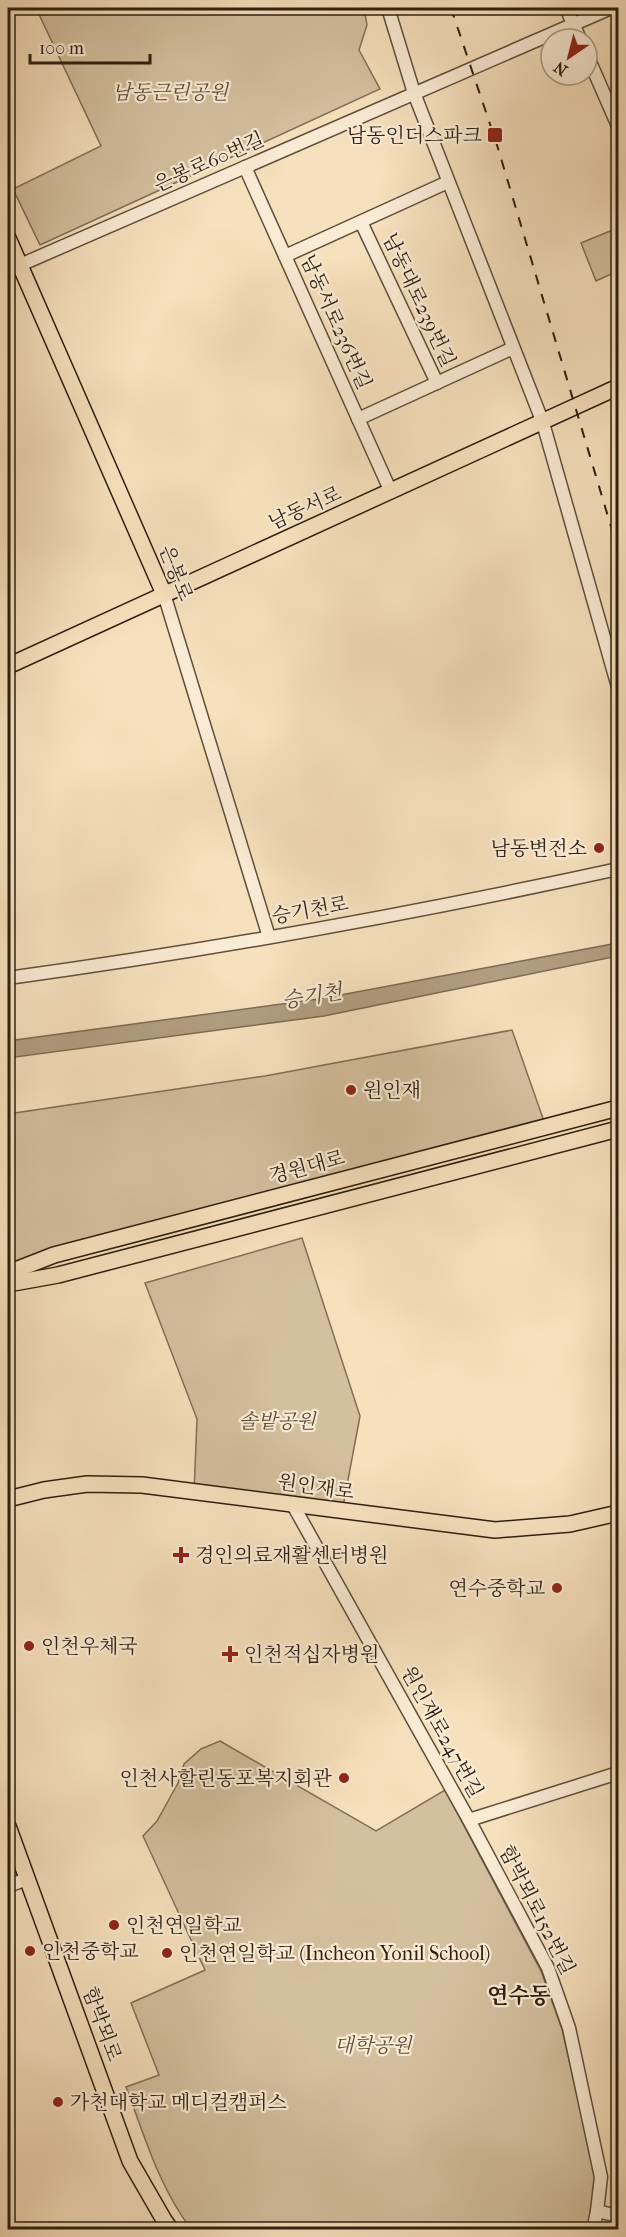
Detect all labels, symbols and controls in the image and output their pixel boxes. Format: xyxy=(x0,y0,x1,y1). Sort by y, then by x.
scale bar xyxy=(30,27,150,65)
north arrow xyxy=(539,27,599,87)
text: 100 m xyxy=(39,38,84,59)
text: N xyxy=(550,57,571,80)
park label: 남동근린공원 xyxy=(112,81,230,104)
place label: 남동인더스파크 xyxy=(347,124,482,147)
marker: 남동인더스파크 xyxy=(486,126,504,144)
street label: 은봉로60번길 xyxy=(150,127,268,197)
street label: 남동대로239번길 xyxy=(378,229,460,371)
street label: 남동서로236번길 xyxy=(296,251,376,393)
street label: 남동서로 xyxy=(265,482,345,534)
street label: 은봉로 xyxy=(154,542,198,604)
place label: 남동변전소 xyxy=(490,837,587,860)
marker: 남동변전소 xyxy=(592,841,606,855)
street label: 승기천로 xyxy=(270,892,350,928)
water label: 승기천 xyxy=(280,979,346,1013)
place label: 원인재 xyxy=(363,1079,421,1102)
marker: 원인재 xyxy=(344,1083,358,1097)
street label: 경원대로 xyxy=(267,1146,347,1188)
park label: 솔밭공원 xyxy=(238,1410,317,1433)
street label: 원인재로 xyxy=(276,1470,356,1504)
place label: 경인의료재활센터병원 xyxy=(195,1544,388,1567)
marker: 경인의료재활센터병원 xyxy=(172,1546,190,1564)
place label: 연수중학교 xyxy=(448,1577,546,1600)
marker: 연수중학교 xyxy=(550,1581,564,1595)
place label: 인천우체국 xyxy=(41,1635,138,1658)
marker: 인천우체국 xyxy=(22,1639,36,1653)
place label: 인천적십자병원 xyxy=(244,1643,379,1666)
marker: 인천적십자병원 xyxy=(221,1645,239,1663)
street label: 원인재로247번길 xyxy=(396,1662,488,1802)
place label: 인천사할린동포복지회관 xyxy=(119,1767,333,1790)
marker: 인천사할린동포복지회관 xyxy=(337,1771,351,1785)
street label: 함박뫼로152번길 xyxy=(495,1842,579,1978)
place label: 인천연일학교 xyxy=(126,1914,243,1937)
marker: 인천연일학교 xyxy=(107,1918,121,1932)
place label: 인천중학교 xyxy=(42,1940,139,1963)
place label: 인천연일학교 (Incheon Yonil School) xyxy=(179,1942,490,1965)
marker: 인천중학교 xyxy=(23,1944,37,1958)
marker: 인천연일학교 (Incheon Yonil School) xyxy=(160,1946,174,1960)
district label: 연수동 xyxy=(487,1983,551,2009)
street label: 함박뫼로 xyxy=(78,1984,126,2064)
park label: 대학공원 xyxy=(334,2034,413,2057)
place label: 가천대학교 메디컬캠퍼스 xyxy=(70,2091,287,2114)
marker: 가천대학교 메디컬캠퍼스 xyxy=(51,2095,65,2109)

